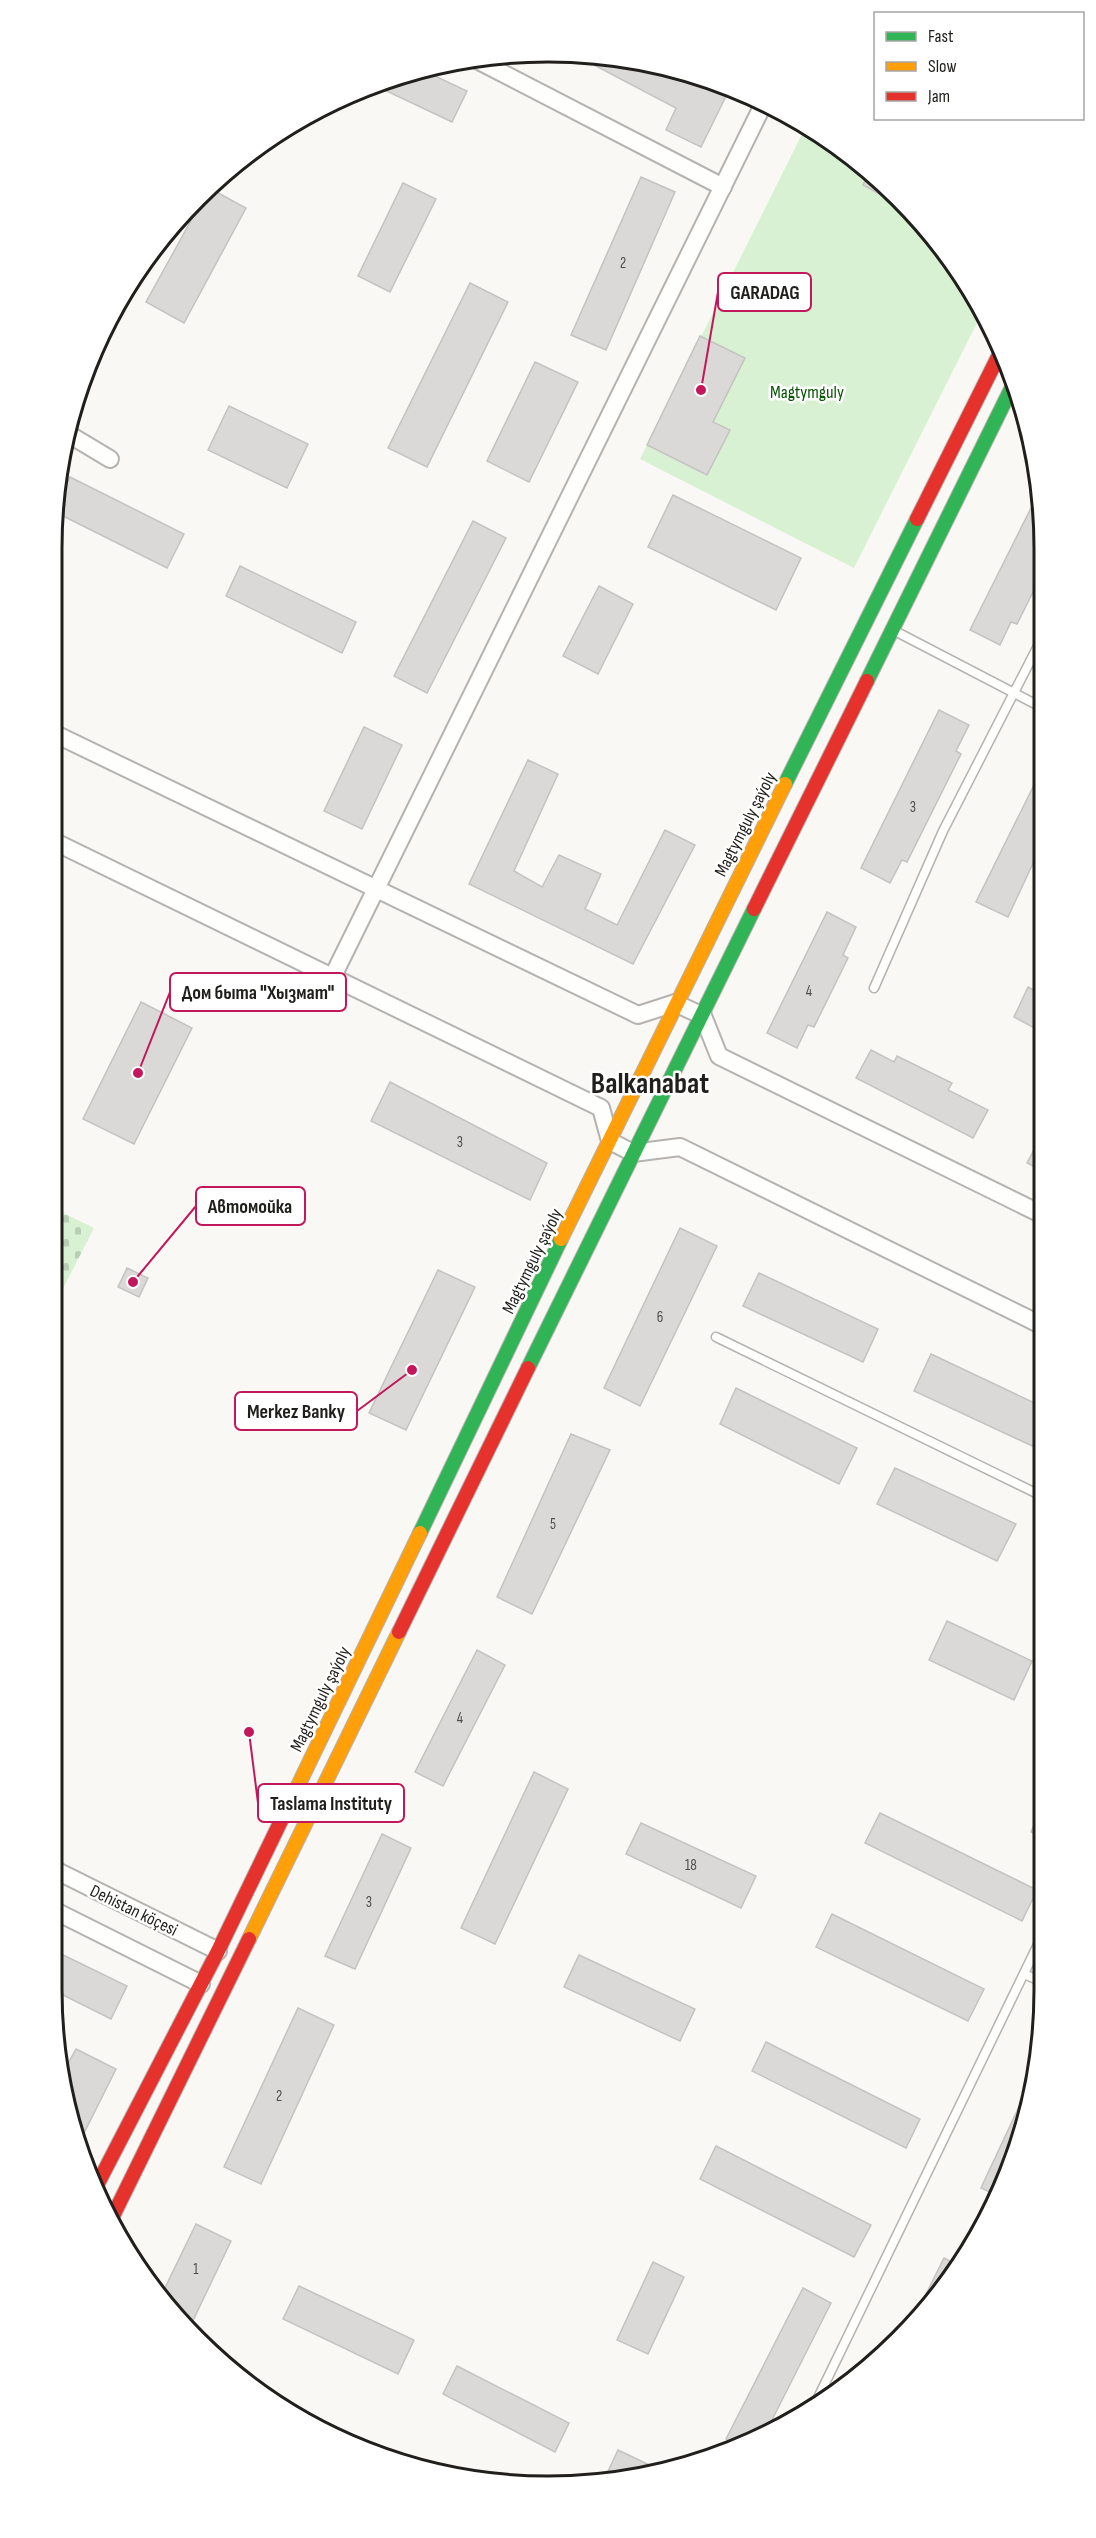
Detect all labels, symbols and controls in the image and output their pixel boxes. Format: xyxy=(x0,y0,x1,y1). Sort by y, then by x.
legend xyxy=(874,12,1084,120)
text: Fast xyxy=(928,26,954,47)
text: Slow xyxy=(928,56,957,77)
text: Jam xyxy=(927,86,950,107)
house number: 2 xyxy=(620,254,626,273)
callout: GARADAG xyxy=(718,273,811,311)
text: GARADAG xyxy=(730,281,800,305)
park label: Magtymguly xyxy=(770,382,844,403)
street label: Magtymguly şaýoly xyxy=(710,768,781,880)
house number: 3 xyxy=(910,798,916,817)
callout: Дом быта "Хызмат" xyxy=(170,973,346,1011)
text: Дом быта "Хызмат" xyxy=(182,981,334,1005)
house number: 4 xyxy=(806,982,812,1001)
district label: Balkanabat xyxy=(591,1066,709,1102)
house number: 3 xyxy=(457,1133,463,1152)
callout: Автомойка xyxy=(196,1187,305,1225)
text: Автомойка xyxy=(207,1195,292,1219)
street label: Magtymguly şaýoly xyxy=(498,1205,567,1317)
house number: 6 xyxy=(657,1308,663,1327)
callout: Merkez Banky xyxy=(235,1392,357,1430)
text: Merkez Banky xyxy=(247,1400,346,1424)
house number: 5 xyxy=(550,1515,556,1534)
street label: Magtymguly şaýoly xyxy=(286,1643,355,1755)
house number: 4 xyxy=(457,1709,463,1728)
callout: Taslama Instituty xyxy=(258,1784,404,1822)
text: Taslama Instituty xyxy=(270,1792,393,1816)
house number: 18 xyxy=(685,1856,697,1875)
street label: Dehistan köçesi xyxy=(87,1880,181,1941)
house number: 3 xyxy=(366,1893,372,1912)
house number: 2 xyxy=(276,2087,282,2106)
house number: 1 xyxy=(193,2260,199,2279)

